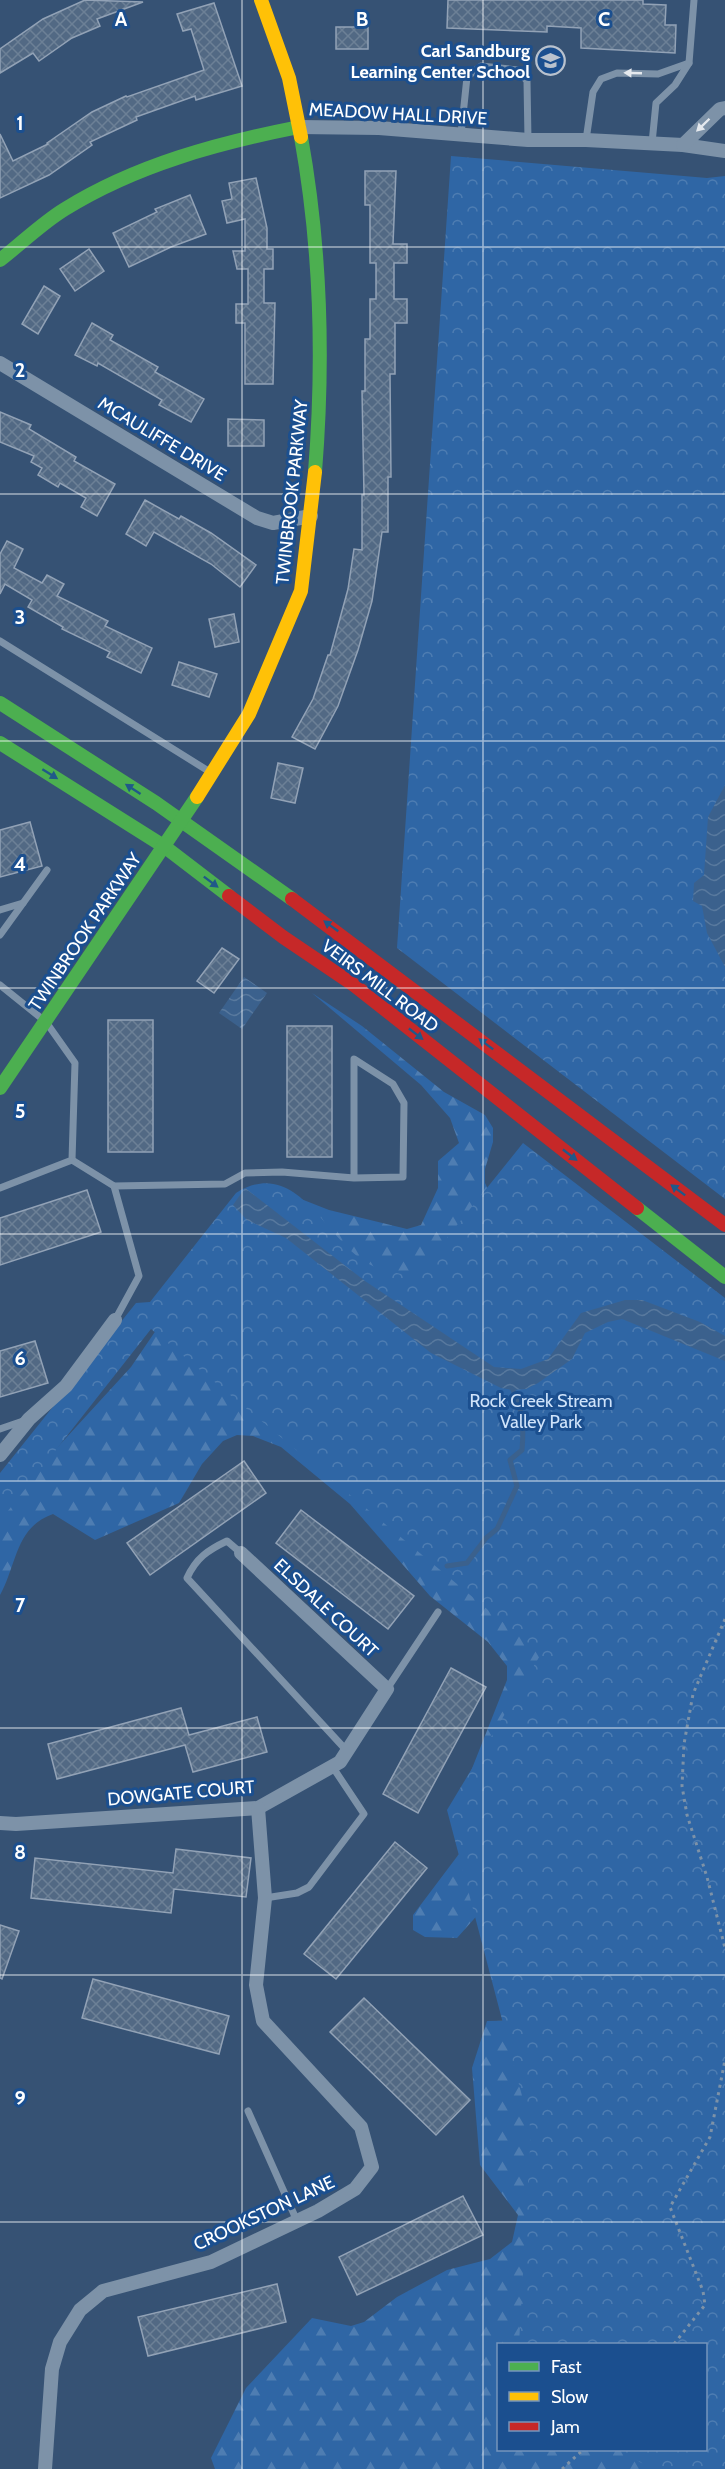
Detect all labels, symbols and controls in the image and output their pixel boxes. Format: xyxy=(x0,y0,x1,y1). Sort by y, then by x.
text: A xyxy=(115,7,128,31)
text: B xyxy=(356,7,368,31)
text: C xyxy=(598,7,610,31)
place label: Carl Sandburg Learning Center School xyxy=(351,40,530,83)
school or university icon: Carl Sandburg Learning Center School xyxy=(535,45,567,77)
one-way arrow xyxy=(623,68,642,78)
street label: MEADOW HALL DRIVE xyxy=(308,98,488,130)
text: 1 xyxy=(16,111,24,135)
one-way arrow xyxy=(696,118,711,132)
text: 2 xyxy=(15,358,25,382)
street label: MCAULIFFE DRIVE xyxy=(94,392,230,486)
street label: TWINBROOK PARKWAY xyxy=(271,398,313,585)
text: 3 xyxy=(15,605,25,629)
one-way arrow xyxy=(42,768,58,779)
one-way arrow xyxy=(125,784,141,795)
street label: TWINBROOK PARKWAY xyxy=(24,848,146,1015)
text: 4 xyxy=(14,852,26,876)
one-way arrow xyxy=(203,876,219,888)
one-way arrow xyxy=(323,921,338,933)
street label: VEIRS MILL ROAD xyxy=(317,935,443,1037)
one-way arrow xyxy=(408,1028,424,1041)
one-way arrow xyxy=(478,1039,493,1051)
text: 5 xyxy=(15,1099,25,1123)
one-way arrow xyxy=(562,1148,577,1160)
one-way arrow xyxy=(671,1184,687,1196)
text: 6 xyxy=(14,1346,26,1370)
park label: Rock Creek Stream Valley Park xyxy=(469,1390,613,1433)
street label: ELSDALE COURT xyxy=(269,1554,383,1662)
text: 7 xyxy=(15,1593,26,1617)
street label: DOWGATE COURT xyxy=(107,1776,256,1810)
text: 8 xyxy=(14,1840,26,1864)
text: 9 xyxy=(14,2086,26,2110)
street label: CROOKSTON LANE xyxy=(190,2171,338,2255)
legend xyxy=(497,2343,707,2451)
text: Fast xyxy=(551,2356,582,2378)
text: Slow xyxy=(551,2386,588,2408)
text: Jam xyxy=(550,2416,580,2438)

